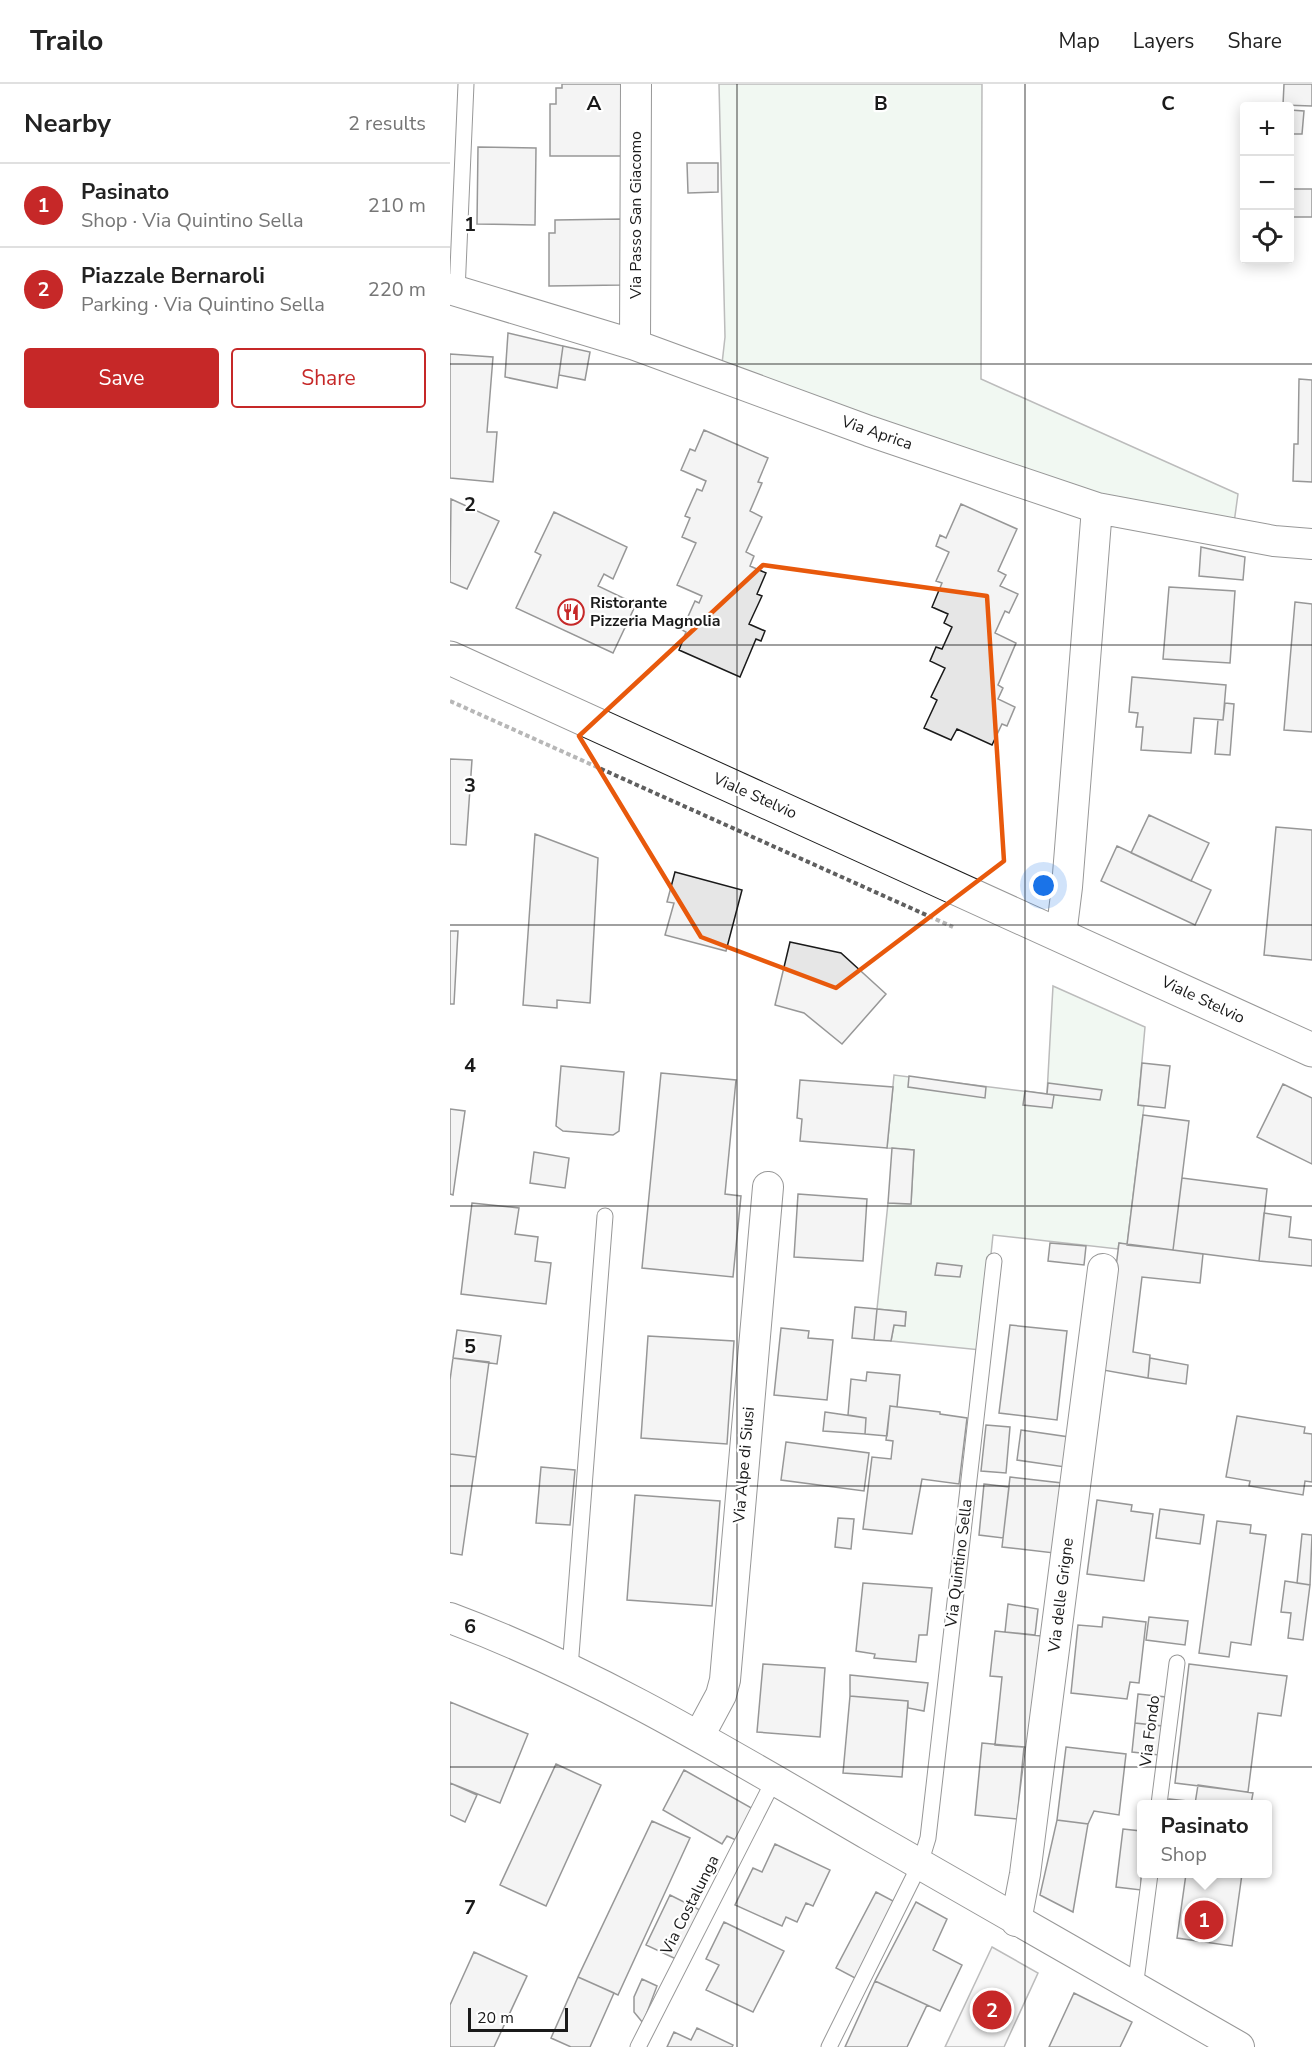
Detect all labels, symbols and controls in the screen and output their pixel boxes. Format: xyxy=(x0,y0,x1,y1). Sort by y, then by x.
text: Trailo xyxy=(30,22,103,60)
text: Map xyxy=(1058,27,1100,55)
text: Layers xyxy=(1133,27,1194,55)
text: Share xyxy=(1227,27,1282,55)
text: A xyxy=(587,90,602,117)
text: B xyxy=(874,90,888,117)
text: C xyxy=(1161,90,1175,117)
map controls xyxy=(1240,102,1294,264)
button: + xyxy=(1240,102,1294,156)
text: Nearby xyxy=(24,106,111,141)
text: 2 results xyxy=(348,110,426,137)
street label: Via Passo San Giacomo xyxy=(625,131,647,300)
button: − xyxy=(1240,156,1294,210)
text: Pasinato xyxy=(81,177,169,207)
text: 1 xyxy=(38,192,50,219)
text: 210 m xyxy=(368,192,426,219)
text: Shop · Via Quintino Sella xyxy=(81,207,304,234)
button: locate xyxy=(1240,210,1294,264)
text: 1 xyxy=(464,211,476,238)
text: Piazzale Bernaroli xyxy=(81,261,265,291)
text: 2 xyxy=(38,276,50,303)
text: 220 m xyxy=(368,276,426,303)
text: Parking · Via Quintino Sella xyxy=(81,291,325,318)
button: Save xyxy=(24,348,219,408)
button: Share xyxy=(231,348,426,408)
street label: Via Aprica xyxy=(838,410,915,455)
text: 2 xyxy=(464,491,476,518)
place label: Ristorante Pizzeria Magnolia xyxy=(590,592,720,632)
restaurant icon: Ristorante Pizzeria Magnolia xyxy=(556,597,586,627)
street label: Viale Stelvio xyxy=(709,767,801,824)
text: 3 xyxy=(464,772,476,799)
your location xyxy=(1029,871,1058,900)
street label: Viale Stelvio xyxy=(1157,971,1248,1029)
text: 4 xyxy=(464,1052,476,1079)
text: 5 xyxy=(464,1333,476,1360)
street label: Via Alpe di Siusi xyxy=(728,1406,760,1525)
street label: Via Quintino Sella xyxy=(940,1498,978,1629)
street label: Via delle Grigne xyxy=(1043,1536,1079,1655)
text: 6 xyxy=(464,1613,476,1640)
street label: Via Fondo xyxy=(1135,1694,1165,1769)
popup xyxy=(1137,1800,1272,1878)
text: Pasinato xyxy=(1160,1811,1249,1841)
text: Shop xyxy=(1160,1841,1207,1868)
street label: Via Costalunga xyxy=(655,1852,724,1959)
text: 7 xyxy=(464,1894,476,1921)
pin: 1 xyxy=(1184,1898,1224,1942)
pin: 2 xyxy=(972,1988,1012,2032)
scale bar xyxy=(468,2005,568,2032)
text: 20 m xyxy=(477,2007,514,2029)

